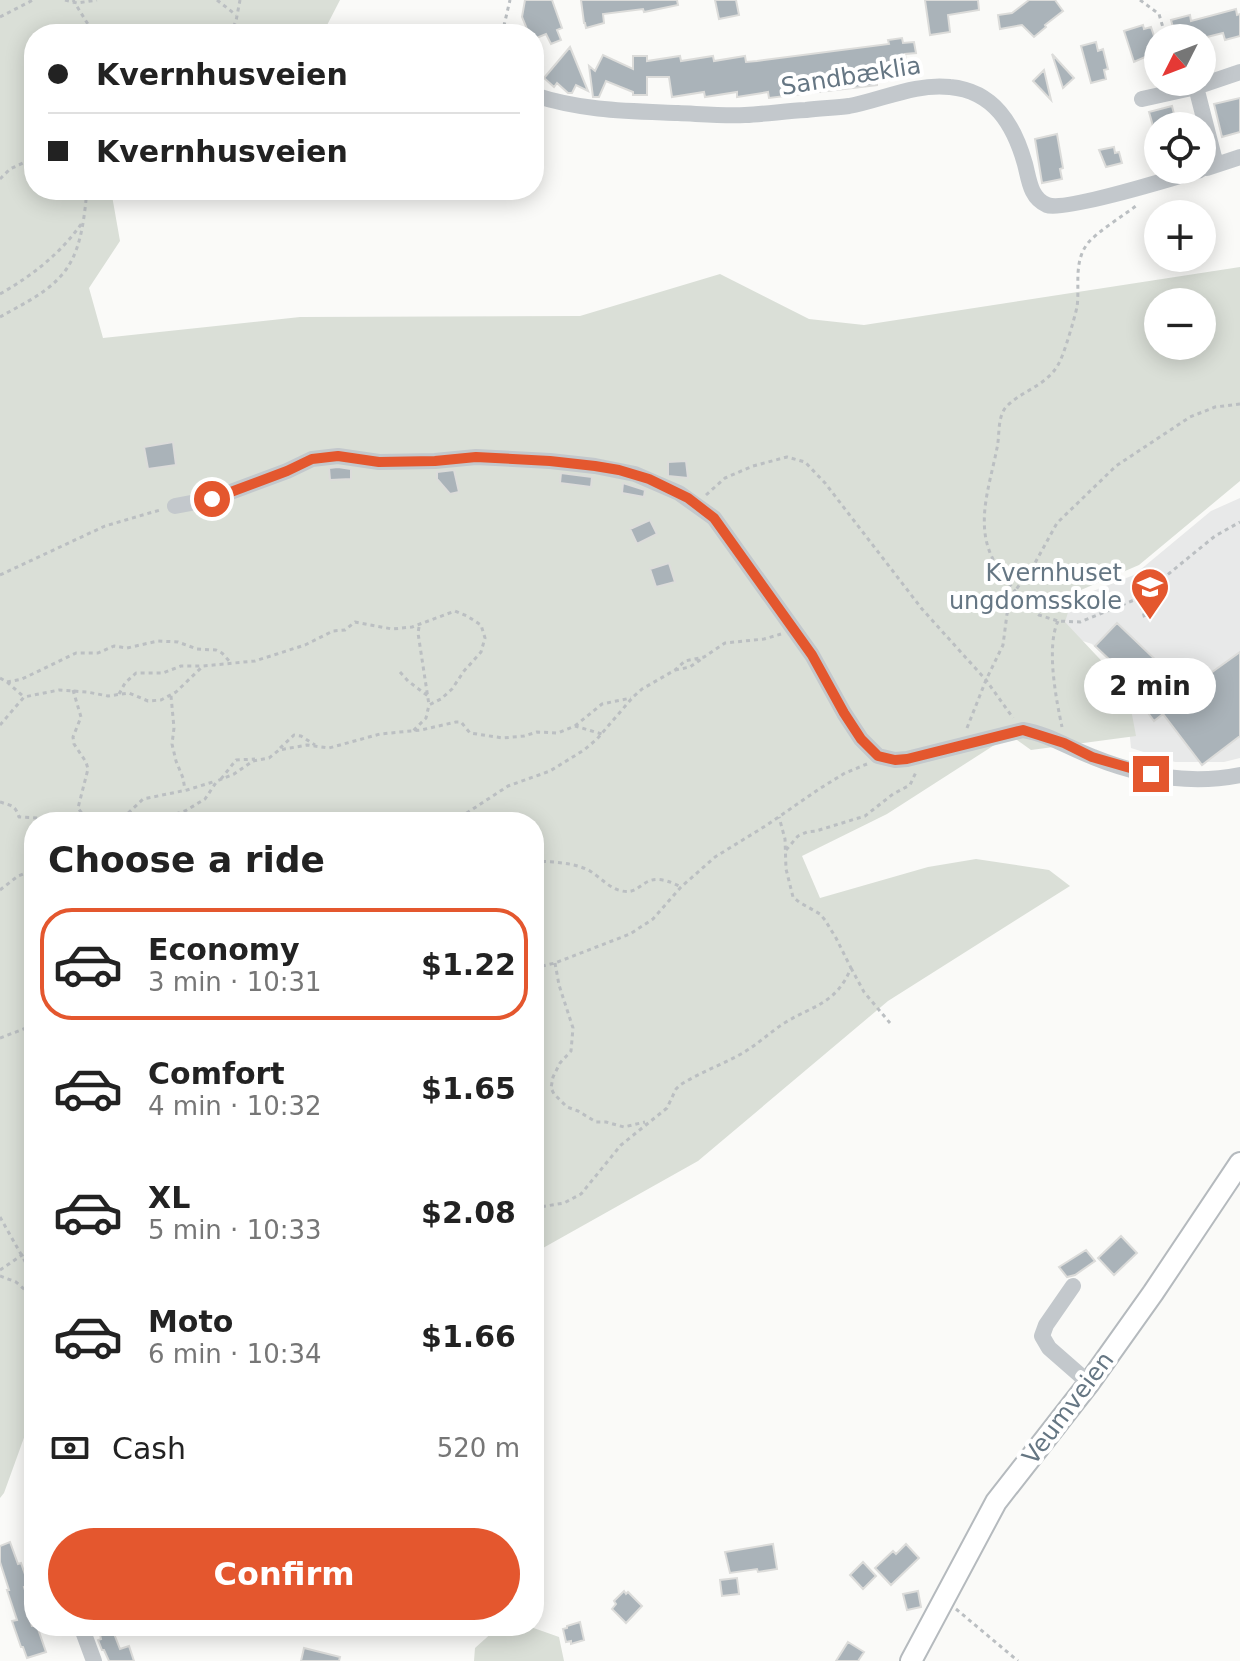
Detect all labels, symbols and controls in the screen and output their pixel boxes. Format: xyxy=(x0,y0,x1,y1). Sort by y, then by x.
north arrow xyxy=(1144,24,1216,96)
map controls xyxy=(1144,24,1216,360)
street label: Sandbæklia xyxy=(779,51,923,101)
text: Kvernhusveien xyxy=(96,57,348,92)
button: locate xyxy=(1144,112,1216,184)
text: Kvernhusveien xyxy=(96,134,348,169)
button: + xyxy=(1144,200,1216,272)
button: − xyxy=(1144,288,1216,360)
route start xyxy=(194,481,230,517)
place label: Kvernhuset ungdomsskole xyxy=(949,559,1122,615)
school or university icon: Kvernhuset ungdomsskole xyxy=(1129,566,1171,621)
callout: 2 min xyxy=(1085,658,1217,714)
text: 2 min xyxy=(1109,671,1191,701)
route end xyxy=(1133,756,1169,792)
text: Choose a ride xyxy=(48,839,325,880)
icon: car xyxy=(52,928,124,1000)
text: Economy xyxy=(148,932,300,967)
text: $1.22 xyxy=(421,947,516,982)
text: 3 min · 10:31 xyxy=(148,967,322,997)
icon: car xyxy=(52,1052,124,1124)
text: Comfort xyxy=(148,1056,285,1091)
text: $1.65 xyxy=(421,1071,516,1106)
text: 4 min · 10:32 xyxy=(148,1091,322,1121)
icon: car xyxy=(52,1176,124,1248)
text: XL xyxy=(148,1180,190,1215)
text: $2.08 xyxy=(421,1195,516,1230)
text: 5 min · 10:33 xyxy=(148,1215,322,1245)
icon: car xyxy=(52,1300,124,1372)
text: Moto xyxy=(148,1304,233,1339)
text: $1.66 xyxy=(421,1319,516,1354)
text: 6 min · 10:34 xyxy=(148,1339,322,1369)
street label: Veumveien xyxy=(1017,1346,1119,1470)
icon: cash xyxy=(48,1426,92,1470)
text: Cash xyxy=(112,1431,186,1466)
text: 520 m xyxy=(437,1433,520,1463)
button: Confirm xyxy=(48,1528,520,1620)

